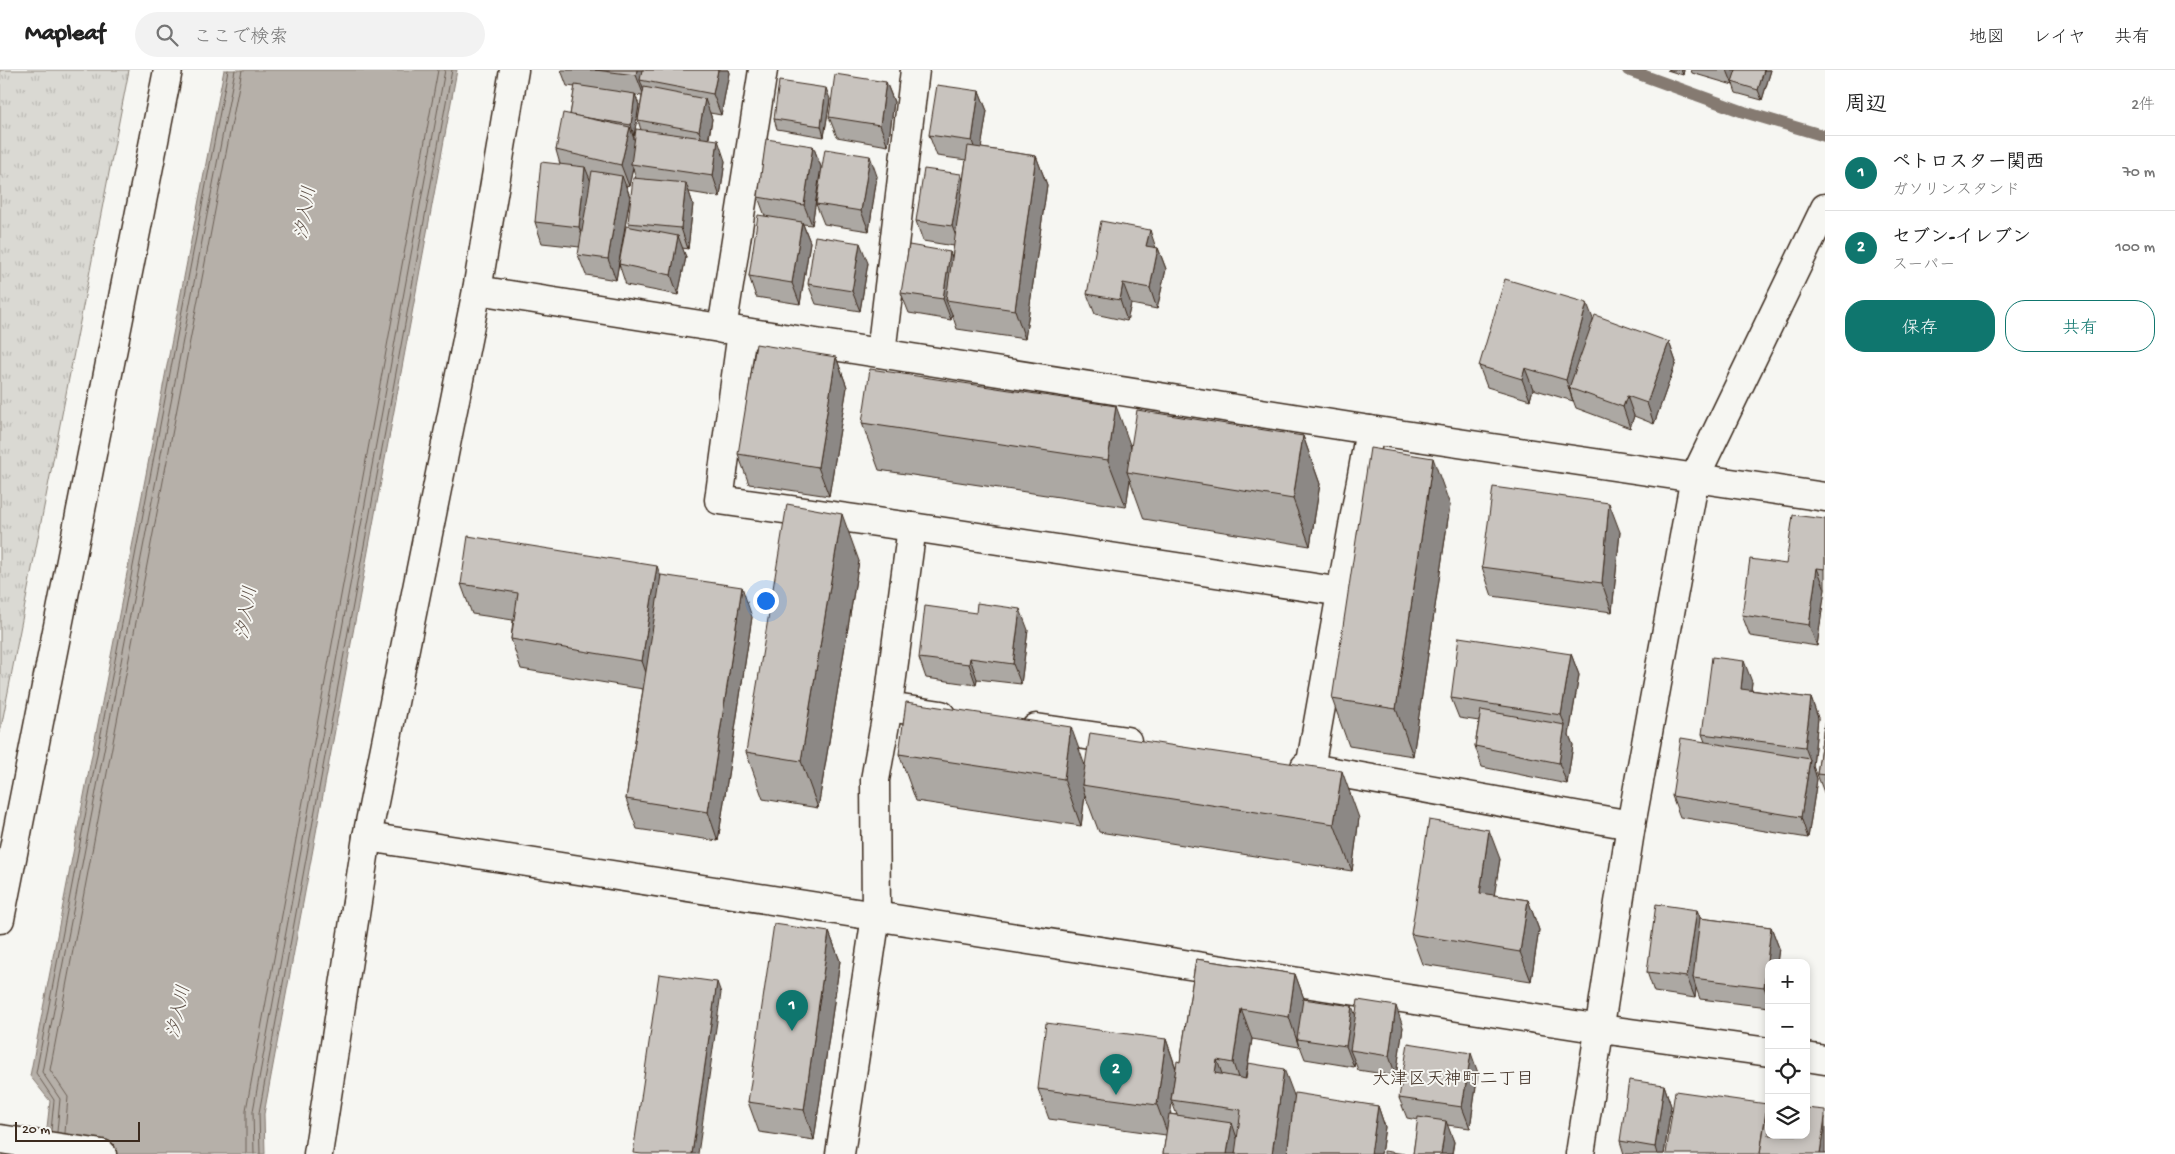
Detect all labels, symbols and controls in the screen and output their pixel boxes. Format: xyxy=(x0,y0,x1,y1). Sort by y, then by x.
search box xyxy=(135,12,485,57)
text: Mapleaf xyxy=(25,20,105,49)
icon: search xyxy=(153,21,181,49)
text: ここで検索 xyxy=(193,27,288,50)
text: 地図 xyxy=(1969,28,2005,49)
text: レイヤ xyxy=(2033,28,2086,49)
text: 共有 xyxy=(2114,28,2150,49)
text: 周辺 xyxy=(1845,94,1887,119)
text: 2件 xyxy=(2131,97,2155,116)
text: ペトロスター関西 xyxy=(1892,152,2044,175)
text: 1 xyxy=(1858,164,1864,183)
text: 70 m xyxy=(2122,164,2155,183)
text: ガソリンスタンド xyxy=(1892,182,2020,201)
water label: 汐入川 xyxy=(291,185,322,241)
text: セブン-イレブン xyxy=(1892,227,2031,250)
text: 2 xyxy=(1857,239,1865,258)
text: 100 m xyxy=(2115,239,2155,258)
text: スーパー xyxy=(1892,257,1955,276)
button: 保存 xyxy=(1845,300,1995,352)
button: 共有 xyxy=(2005,300,2155,352)
water label: 汐入川 xyxy=(232,585,263,641)
your location xyxy=(753,588,779,614)
map controls xyxy=(1765,959,1810,1139)
button: + xyxy=(1765,959,1810,1004)
water label: 汐入川 xyxy=(163,983,196,1041)
pin: 1 xyxy=(776,990,808,1031)
button: − xyxy=(1765,1004,1810,1049)
button: locate xyxy=(1765,1049,1810,1094)
pin: 2 xyxy=(1100,1054,1132,1095)
district label: 大津区天神町二丁目 xyxy=(1372,1069,1534,1091)
button: layers xyxy=(1765,1094,1810,1139)
scale bar xyxy=(15,1119,140,1142)
text: 20 m xyxy=(22,1122,50,1139)

